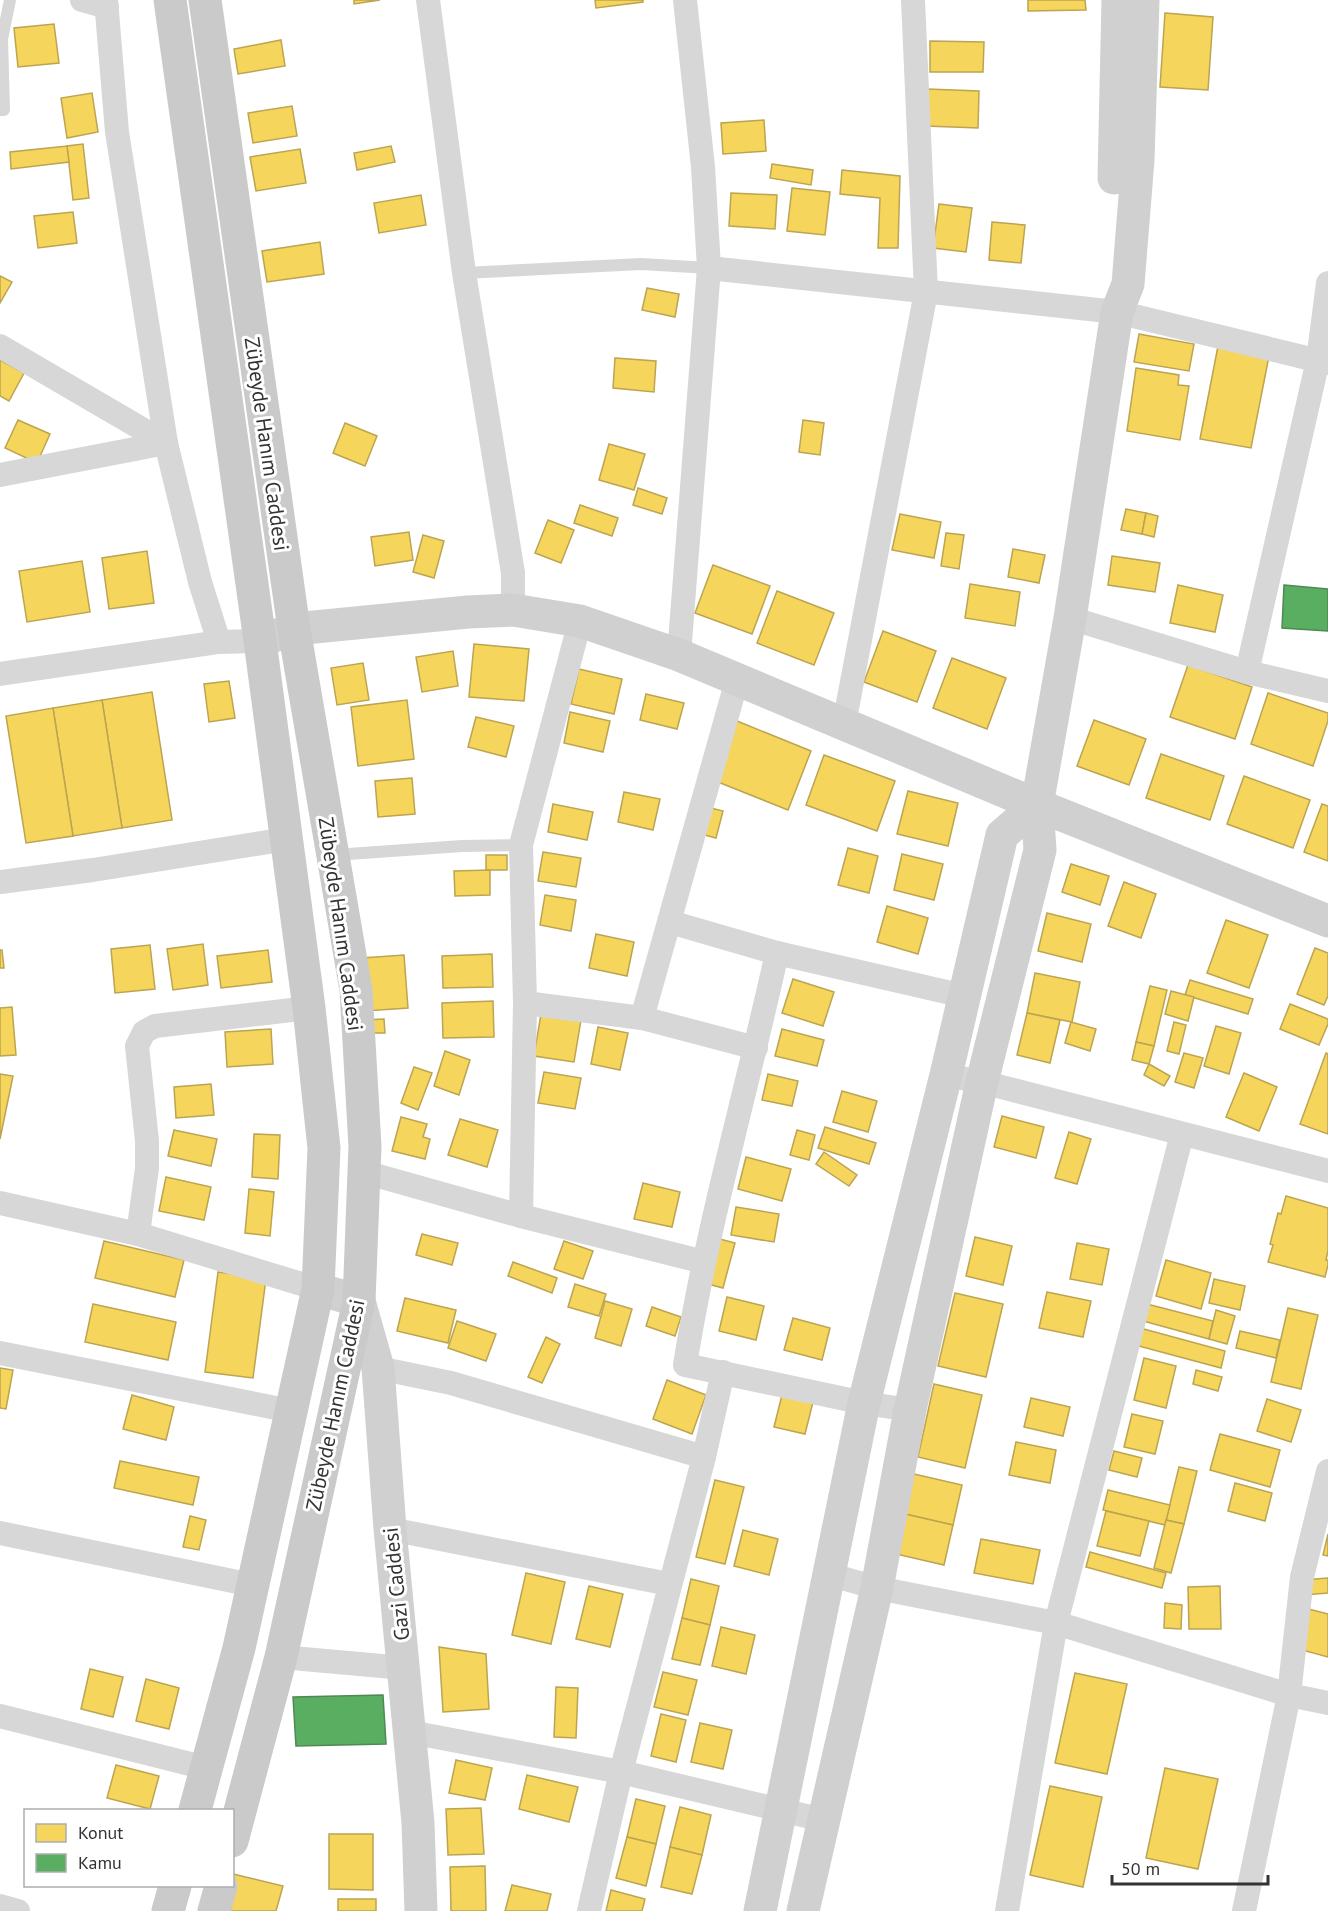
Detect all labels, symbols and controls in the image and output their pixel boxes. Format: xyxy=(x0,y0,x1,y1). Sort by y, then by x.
street label: Zübeyde Hanım Caddesi xyxy=(239,335,295,553)
street label: Zübeyde Hanım Caddesi xyxy=(313,815,369,1033)
street label: Zübeyde Hanım Caddesi xyxy=(299,1297,371,1513)
street label: Gazi Caddesi xyxy=(377,1526,415,1642)
legend xyxy=(24,1809,234,1887)
text: Konut xyxy=(78,1821,123,1844)
scale bar xyxy=(1112,1848,1268,1886)
text: Kamu xyxy=(78,1851,122,1874)
text: 50 m xyxy=(1121,1857,1160,1880)

